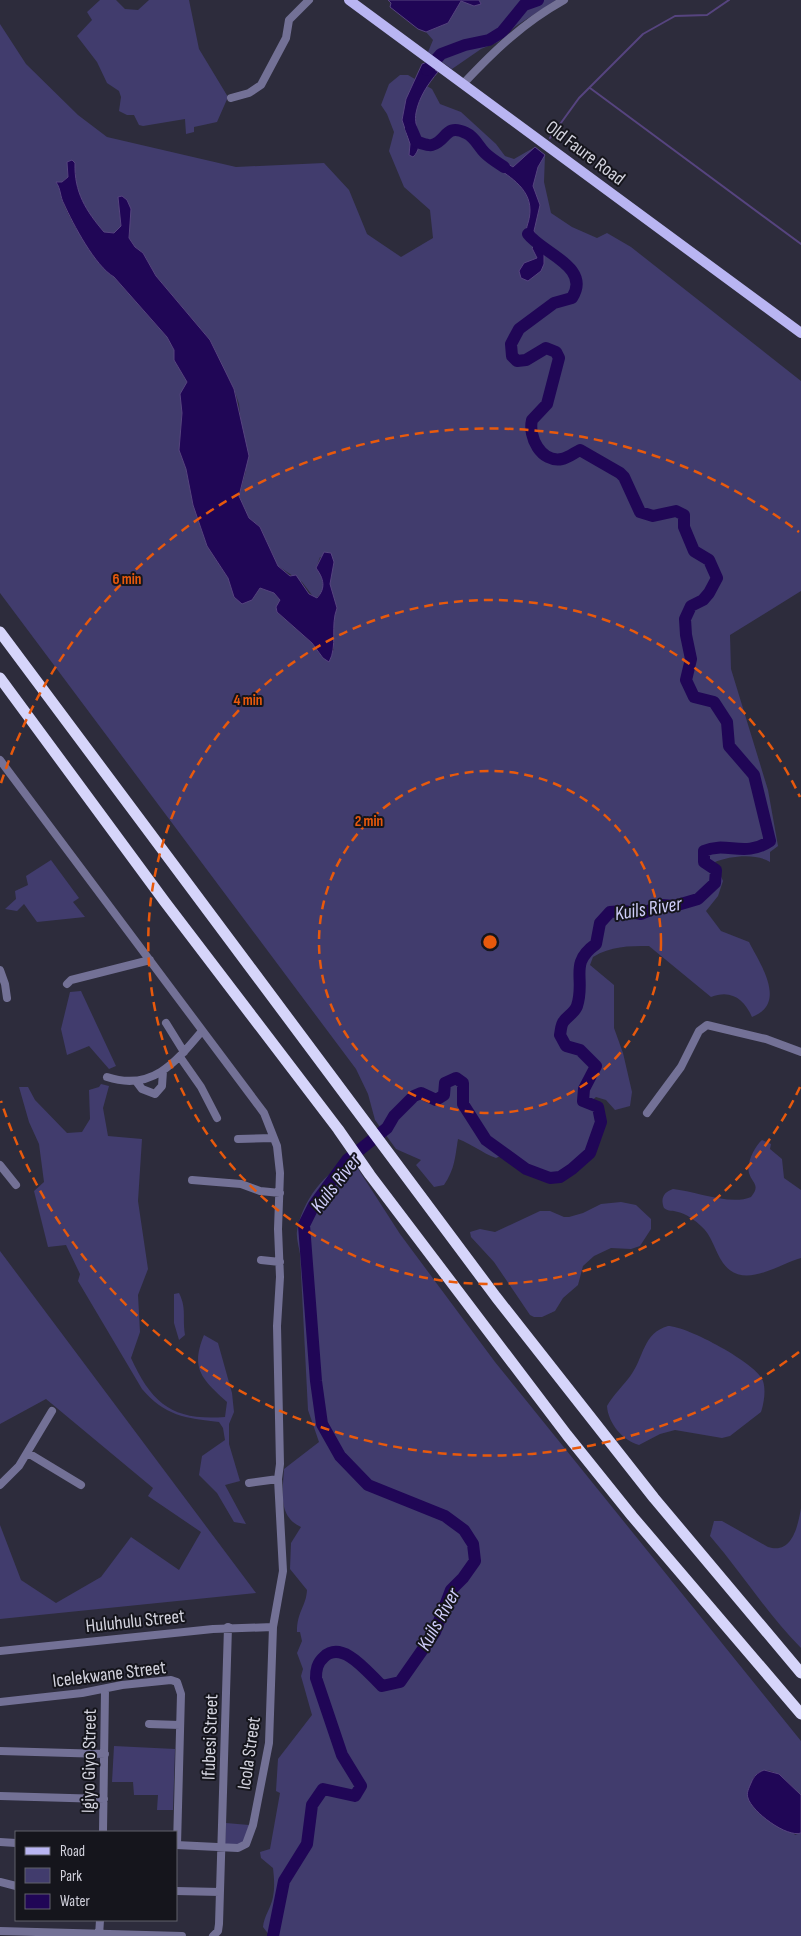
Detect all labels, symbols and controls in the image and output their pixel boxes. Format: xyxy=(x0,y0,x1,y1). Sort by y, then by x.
street label: Old Faure Road xyxy=(541,116,629,190)
text: 6 min xyxy=(112,570,142,589)
text: 4 min xyxy=(234,691,262,710)
text: 2 min xyxy=(355,812,383,831)
water label: Kuils River xyxy=(613,892,685,926)
centre of rings xyxy=(481,933,499,951)
water label: Kuils River xyxy=(305,1148,367,1218)
water label: Kuils River xyxy=(412,1583,466,1655)
street label: Huluhulu Street xyxy=(84,1605,186,1638)
street label: Icelekwane Street xyxy=(51,1656,167,1693)
street label: Ifubesi Street xyxy=(198,1693,224,1781)
street label: Igiyo Giyo Street xyxy=(77,1708,102,1813)
street label: Icola Street xyxy=(233,1715,266,1791)
legend xyxy=(15,1831,178,1921)
text: Road xyxy=(60,1842,85,1861)
text: Park xyxy=(60,1867,82,1886)
text: Water xyxy=(60,1892,91,1911)

